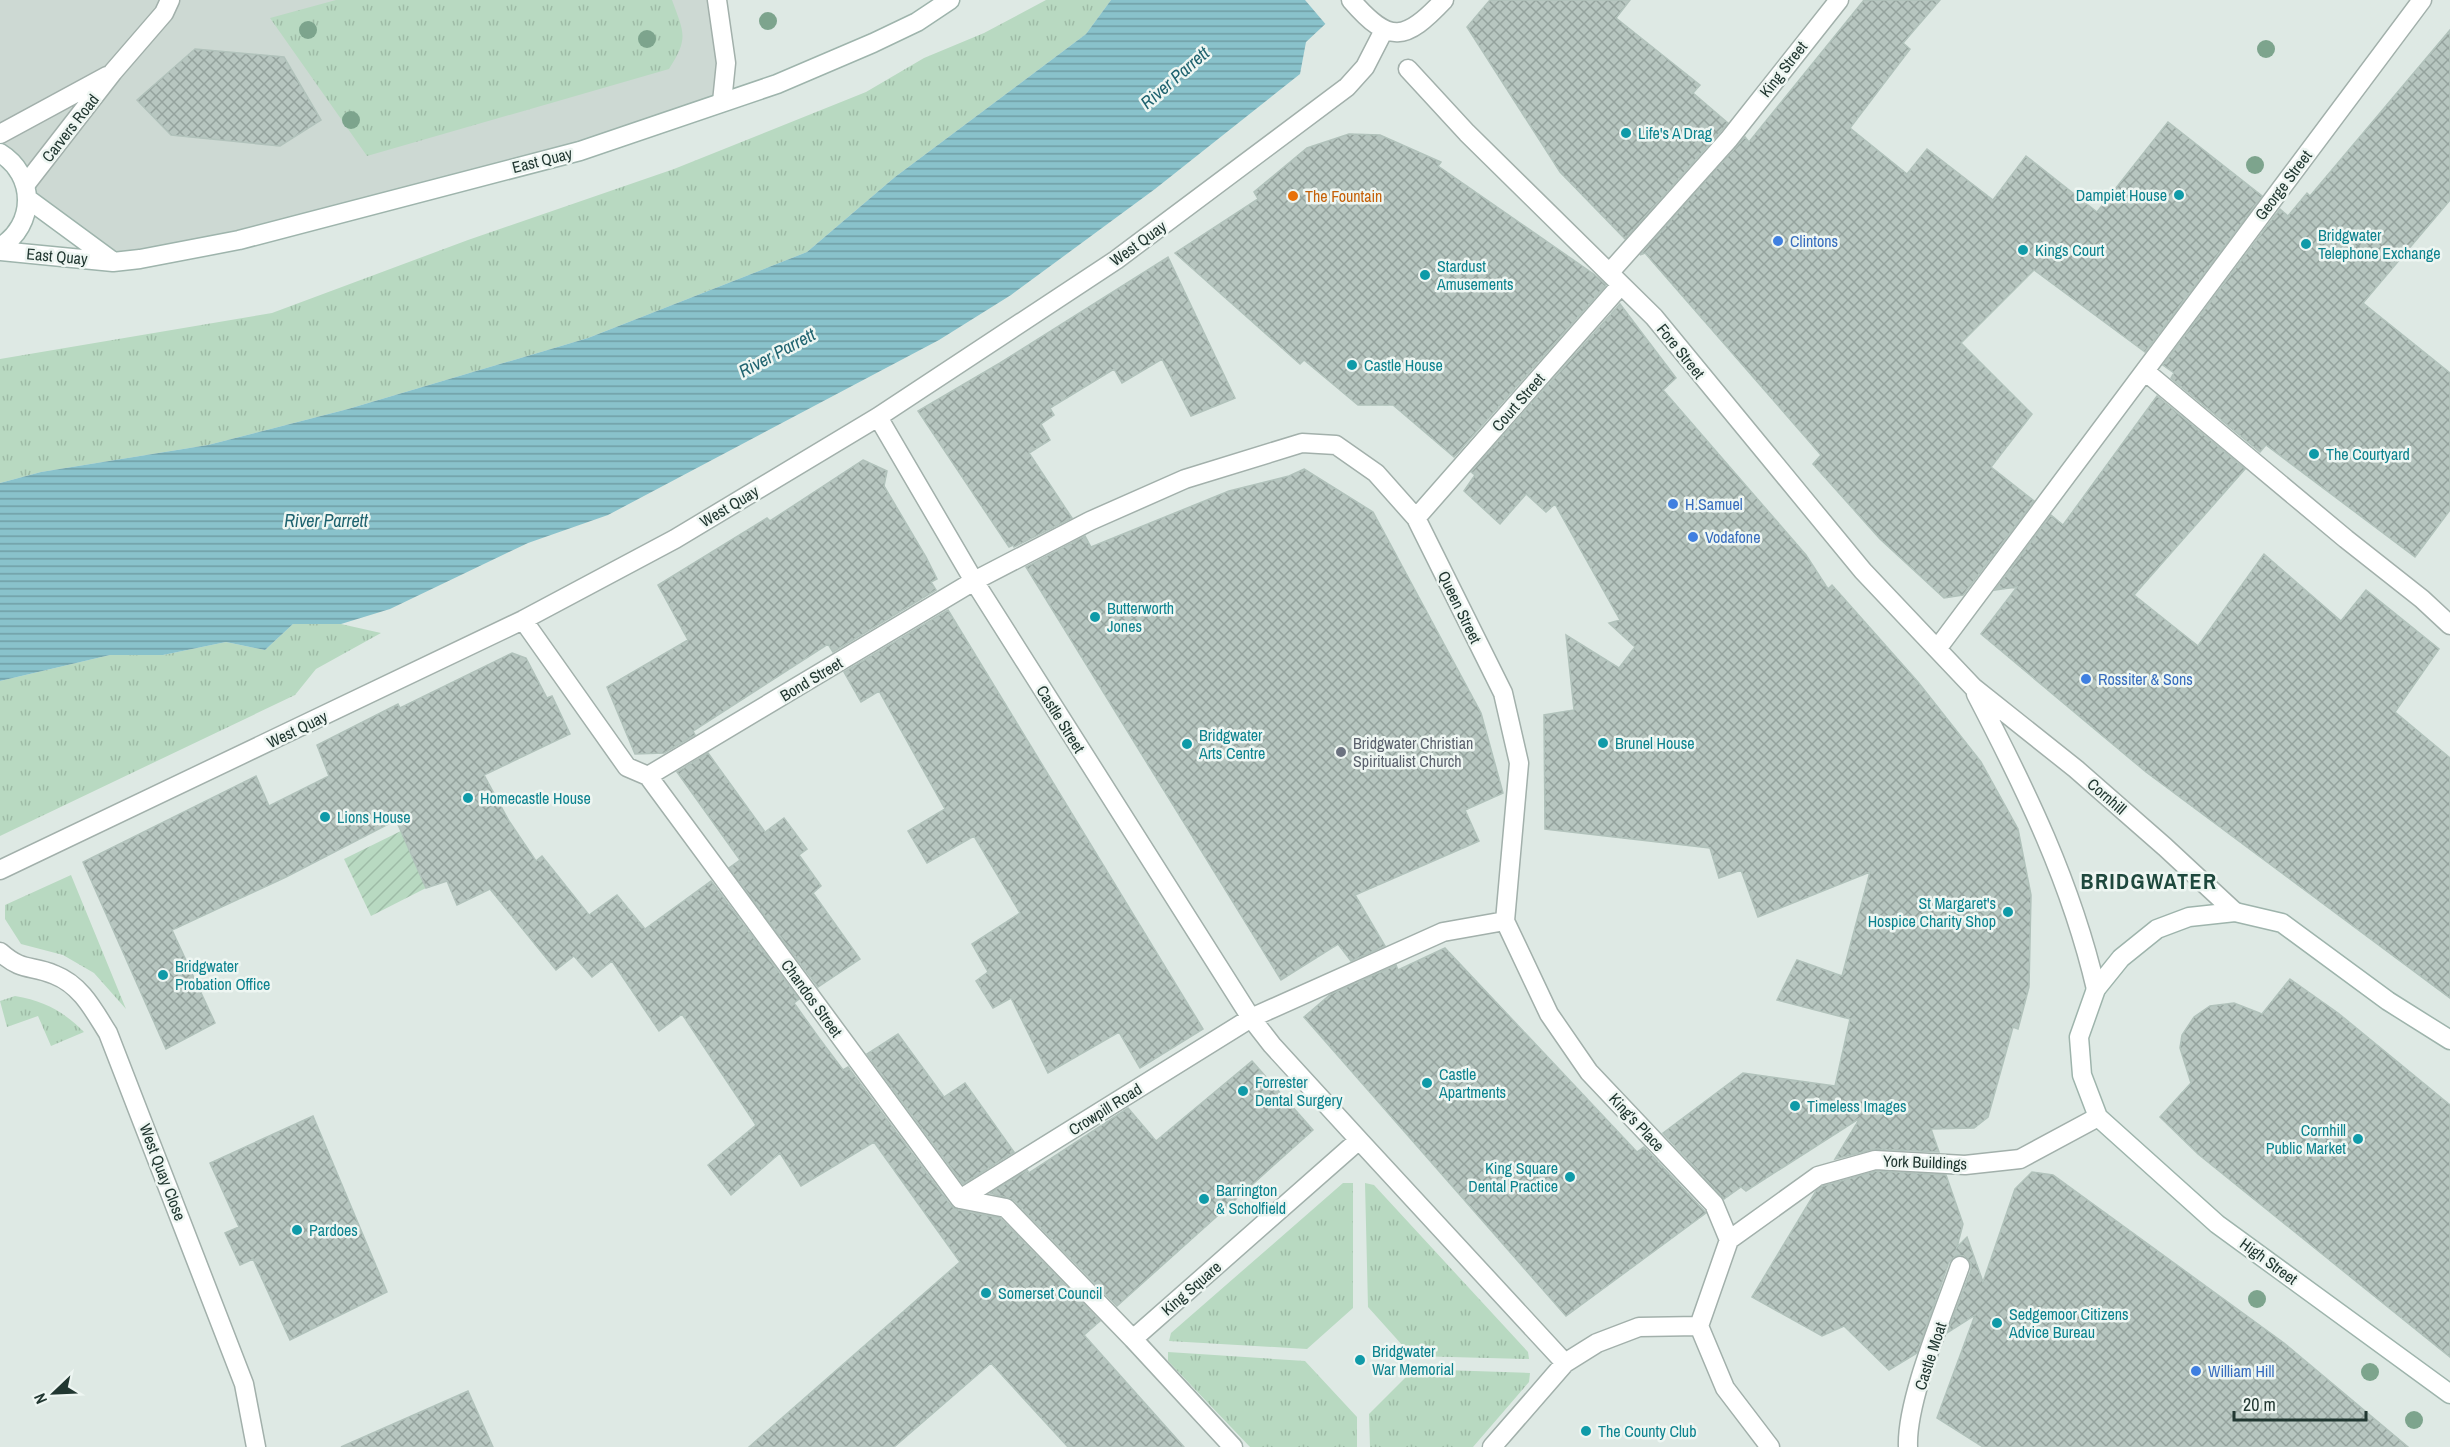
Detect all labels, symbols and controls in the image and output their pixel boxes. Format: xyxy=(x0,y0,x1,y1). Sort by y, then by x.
street label: King Street xyxy=(1754,36,1812,102)
water label: River Parrett xyxy=(1135,40,1215,115)
street label: Carvers Road xyxy=(36,89,104,167)
place label: Life's A Drag xyxy=(1638,122,1713,144)
marker: Life's A Drag xyxy=(1619,126,1633,140)
street label: East Quay xyxy=(510,142,575,178)
street label: George Street xyxy=(2249,145,2317,225)
place label: Dampiet House xyxy=(2076,184,2167,206)
place label: The Fountain xyxy=(1305,185,1382,207)
marker: Dampiet House xyxy=(2172,188,2186,202)
marker: The Fountain xyxy=(1286,189,1300,203)
street label: West Quay xyxy=(1105,215,1171,271)
place label: Bridgwater Telephone Exchange xyxy=(2318,224,2441,264)
place label: Clintons xyxy=(1790,230,1838,252)
marker: Clintons xyxy=(1771,234,1785,248)
marker: Bridgwater Telephone Exchange xyxy=(2299,237,2313,251)
place label: Kings Court xyxy=(2035,239,2105,261)
street label: East Quay xyxy=(26,242,89,270)
marker: Kings Court xyxy=(2016,243,2030,257)
place label: Stardust Amusements xyxy=(1436,255,1514,295)
marker: Stardust Amusements xyxy=(1418,268,1432,282)
street label: Fore Street xyxy=(1652,319,1710,383)
water label: River Parrett xyxy=(734,321,820,383)
place label: Castle House xyxy=(1364,354,1443,376)
marker: Castle House xyxy=(1345,358,1359,372)
street label: Court Street xyxy=(1486,368,1550,436)
place label: The Courtyard xyxy=(2326,443,2410,465)
marker: The Courtyard xyxy=(2307,447,2321,461)
street label: West Quay xyxy=(696,480,763,532)
place label: H.Samuel xyxy=(1685,493,1743,515)
marker: H.Samuel xyxy=(1666,497,1680,511)
water label: River Parrett xyxy=(284,508,369,533)
place label: Vodafone xyxy=(1705,526,1760,548)
marker: Vodafone xyxy=(1686,530,1700,544)
street label: Queen Street xyxy=(1433,567,1487,647)
place label: Butterworth Jones xyxy=(1107,597,1174,637)
marker: Butterworth Jones xyxy=(1088,610,1102,624)
street label: Bond Street xyxy=(776,652,847,706)
place label: Rossiter & Sons xyxy=(2098,668,2193,690)
marker: Rossiter & Sons xyxy=(2079,672,2093,686)
street label: Castle Street xyxy=(1032,681,1091,757)
street label: West Quay xyxy=(263,705,331,753)
place label: Bridgwater Arts Centre xyxy=(1198,724,1265,764)
place label: Bridgwater Christian Spiritualist Church xyxy=(1353,732,1473,772)
place label: Brunel House xyxy=(1615,732,1695,754)
marker: Brunel House xyxy=(1596,736,1610,750)
marker: Bridgwater Arts Centre xyxy=(1180,737,1194,751)
marker: Bridgwater Christian Spiritualist Church xyxy=(1334,745,1348,759)
street label: Cornhill xyxy=(2083,773,2131,819)
place label: Homecastle House xyxy=(480,787,591,809)
marker: Homecastle House xyxy=(461,791,475,805)
place label: Lions House xyxy=(337,806,411,828)
marker: Lions House xyxy=(318,810,332,824)
district label: BRIDGWATER xyxy=(2081,866,2217,896)
place label: St Margaret's Hospice Charity Shop xyxy=(1868,892,1996,932)
marker: St Margaret's Hospice Charity Shop xyxy=(2001,905,2015,919)
place label: Bridgwater Probation Office xyxy=(175,955,270,995)
street label: Chandos Street xyxy=(776,955,848,1042)
marker: Bridgwater Probation Office xyxy=(156,968,170,982)
place label: Castle Apartments xyxy=(1438,1063,1506,1103)
place label: Forrester Dental Surgery xyxy=(1255,1071,1343,1111)
marker: Castle Apartments xyxy=(1420,1076,1434,1090)
street label: Crowpill Road xyxy=(1064,1078,1146,1140)
marker: Forrester Dental Surgery xyxy=(1236,1084,1250,1098)
street label: King's Place xyxy=(1604,1088,1670,1156)
place label: Timeless Images xyxy=(1807,1095,1907,1117)
marker: Timeless Images xyxy=(1788,1099,1802,1113)
place label: Cornhill Public Market xyxy=(2266,1119,2346,1159)
street label: West Quay Close xyxy=(134,1121,192,1223)
marker: Cornhill Public Market xyxy=(2351,1132,2365,1146)
street label: York Buildings xyxy=(1882,1150,1968,1174)
place label: King Square Dental Practice xyxy=(1468,1157,1558,1197)
marker: King Square Dental Practice xyxy=(1563,1170,1577,1184)
place label: Barrington & Scholfield xyxy=(1216,1179,1286,1219)
marker: Barrington & Scholfield xyxy=(1197,1192,1211,1206)
place label: Pardoes xyxy=(309,1219,358,1241)
marker: Pardoes xyxy=(290,1223,304,1237)
street label: High Street xyxy=(2236,1233,2303,1290)
street label: King Square xyxy=(1156,1256,1226,1320)
place label: Somerset Council xyxy=(998,1282,1102,1304)
marker: Somerset Council xyxy=(979,1286,993,1300)
place label: Sedgemoor Citizens Advice Bureau xyxy=(2008,1303,2129,1343)
marker: Sedgemoor Citizens Advice Bureau xyxy=(1990,1316,2004,1330)
street label: Castle Moat xyxy=(1909,1319,1951,1393)
place label: Bridgwater War Memorial xyxy=(1372,1340,1454,1380)
marker: Bridgwater War Memorial xyxy=(1353,1353,1367,1367)
place label: William Hill xyxy=(2208,1360,2274,1382)
north arrow xyxy=(24,1363,84,1423)
marker: William Hill xyxy=(2189,1364,2203,1378)
scale bar xyxy=(2234,1384,2366,1422)
text: N xyxy=(28,1390,52,1408)
text: 20 m xyxy=(2243,1392,2276,1417)
place label: The County Club xyxy=(1598,1420,1696,1442)
marker: The County Club xyxy=(1579,1424,1593,1438)

